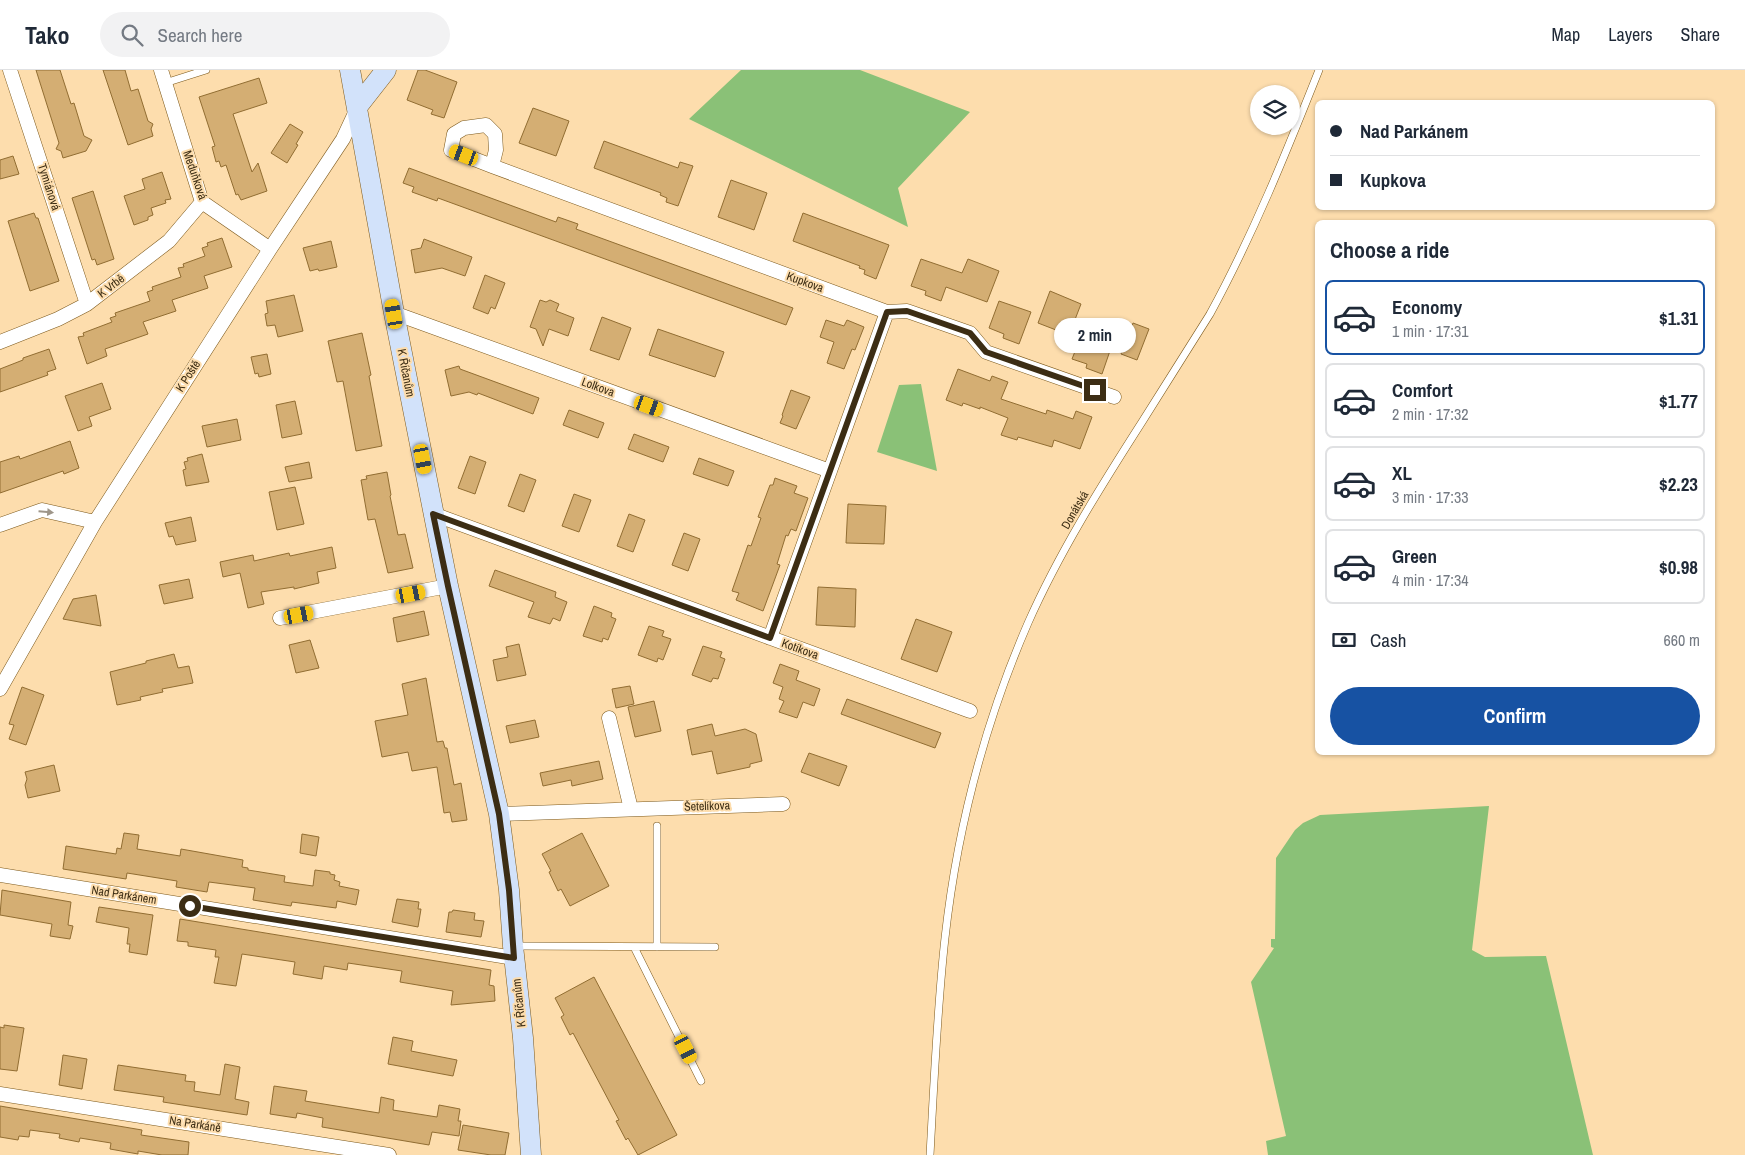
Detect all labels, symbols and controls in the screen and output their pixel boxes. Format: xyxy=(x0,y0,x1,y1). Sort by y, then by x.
search box xyxy=(100,12,450,57)
text: Tako xyxy=(25,19,70,51)
icon: search xyxy=(118,21,146,49)
text: Search here xyxy=(158,22,242,48)
text: Map xyxy=(1552,22,1580,47)
text: Layers xyxy=(1608,22,1653,47)
text: Share xyxy=(1681,22,1720,47)
map controls xyxy=(1250,85,1300,135)
button: layers xyxy=(1250,85,1300,135)
text: Nad Parkánem xyxy=(1360,118,1468,144)
car xyxy=(447,143,480,167)
street label: Meduňková xyxy=(179,148,211,202)
street label: Tymiánová xyxy=(34,162,64,213)
text: Kupkova xyxy=(1360,167,1426,193)
text: Choose a ride xyxy=(1330,235,1449,265)
street label: Kupkova xyxy=(784,268,826,296)
street label: K Vrbě xyxy=(94,271,128,301)
text: Economy xyxy=(1392,294,1462,320)
icon: car xyxy=(1332,295,1377,340)
car xyxy=(384,298,403,330)
text: $1.31 xyxy=(1659,305,1698,331)
callout: 2 min xyxy=(1054,318,1136,352)
text: 1 min · 17:31 xyxy=(1392,320,1469,342)
text: 2 min xyxy=(1078,324,1112,346)
street label: K Říčanům xyxy=(394,348,418,398)
street label: K Poště xyxy=(172,357,204,395)
street label: Lolkova xyxy=(579,374,617,400)
text: Comfort xyxy=(1392,377,1453,403)
icon: car xyxy=(1332,378,1377,423)
route end xyxy=(1084,379,1106,401)
text: $1.77 xyxy=(1659,388,1698,414)
car xyxy=(632,394,665,418)
text: 2 min · 17:32 xyxy=(1392,403,1469,425)
car xyxy=(412,443,433,475)
text: XL xyxy=(1392,460,1412,486)
icon: car xyxy=(1332,461,1377,506)
text: $2.23 xyxy=(1659,471,1698,497)
text: 3 min · 17:33 xyxy=(1392,486,1469,508)
street label: Donátská xyxy=(1058,488,1093,532)
one-way arrow xyxy=(39,509,55,517)
text: Green xyxy=(1392,543,1437,569)
icon: car xyxy=(1332,544,1377,589)
text: $0.98 xyxy=(1659,554,1698,580)
text: 4 min · 17:34 xyxy=(1392,569,1469,591)
car xyxy=(394,584,427,604)
car xyxy=(282,605,315,625)
icon: cash xyxy=(1330,626,1358,654)
text: Cash xyxy=(1370,627,1406,653)
text: 660 m xyxy=(1664,629,1700,651)
street label: Kotíkova xyxy=(779,635,821,663)
button: Confirm xyxy=(1330,687,1700,745)
street label: Šetelíkova xyxy=(684,797,731,815)
street label: Nad Parkánem xyxy=(90,882,158,908)
route start xyxy=(179,895,201,917)
street label: K Říčanům xyxy=(508,978,530,1028)
car xyxy=(672,1032,699,1066)
street label: Na Parkáně xyxy=(168,1112,222,1136)

